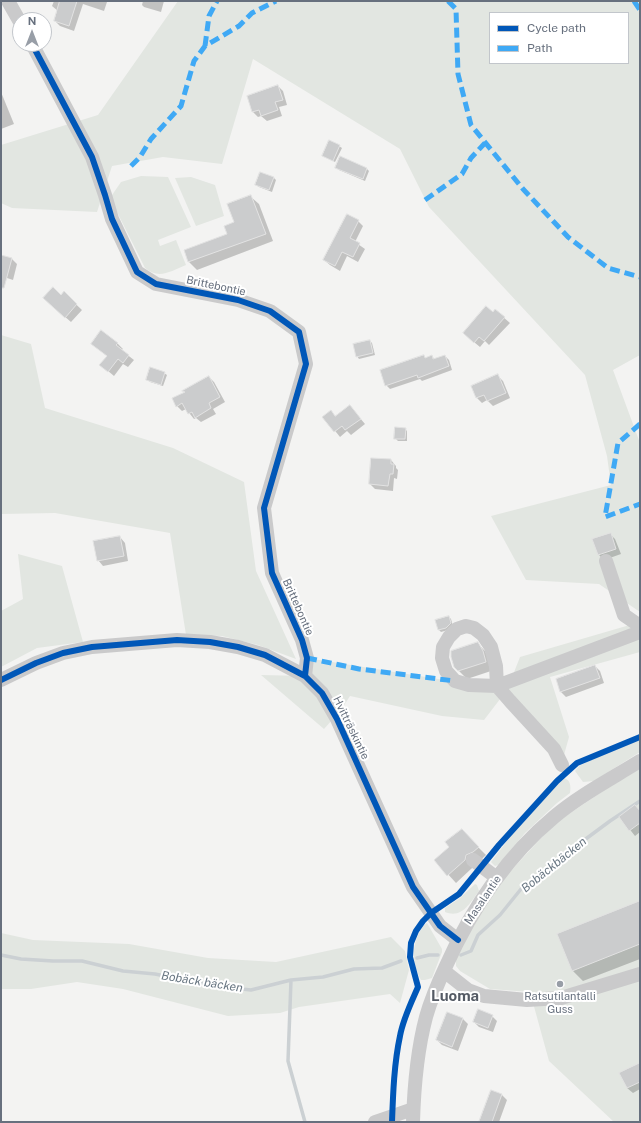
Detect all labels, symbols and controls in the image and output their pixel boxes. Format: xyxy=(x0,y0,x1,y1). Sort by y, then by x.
north arrow xyxy=(12,12,52,52)
legend xyxy=(489,12,629,64)
text: N xyxy=(28,15,36,27)
text: Cycle path xyxy=(527,21,586,35)
text: Path xyxy=(527,41,553,55)
street label: Brittebontie xyxy=(185,273,247,299)
street label: Brittebontie xyxy=(280,577,316,637)
street label: Hvitträskintie xyxy=(330,694,372,762)
water label: Bobäckbäcken xyxy=(519,834,589,896)
street label: Masalantie xyxy=(462,873,504,927)
water label: Bobäck bäcken xyxy=(160,968,244,996)
marker: Ratsutilantalli Guss xyxy=(555,979,565,989)
district label: Luoma xyxy=(431,987,479,1005)
place label: Ratsutilantalli Guss xyxy=(524,990,596,1016)

